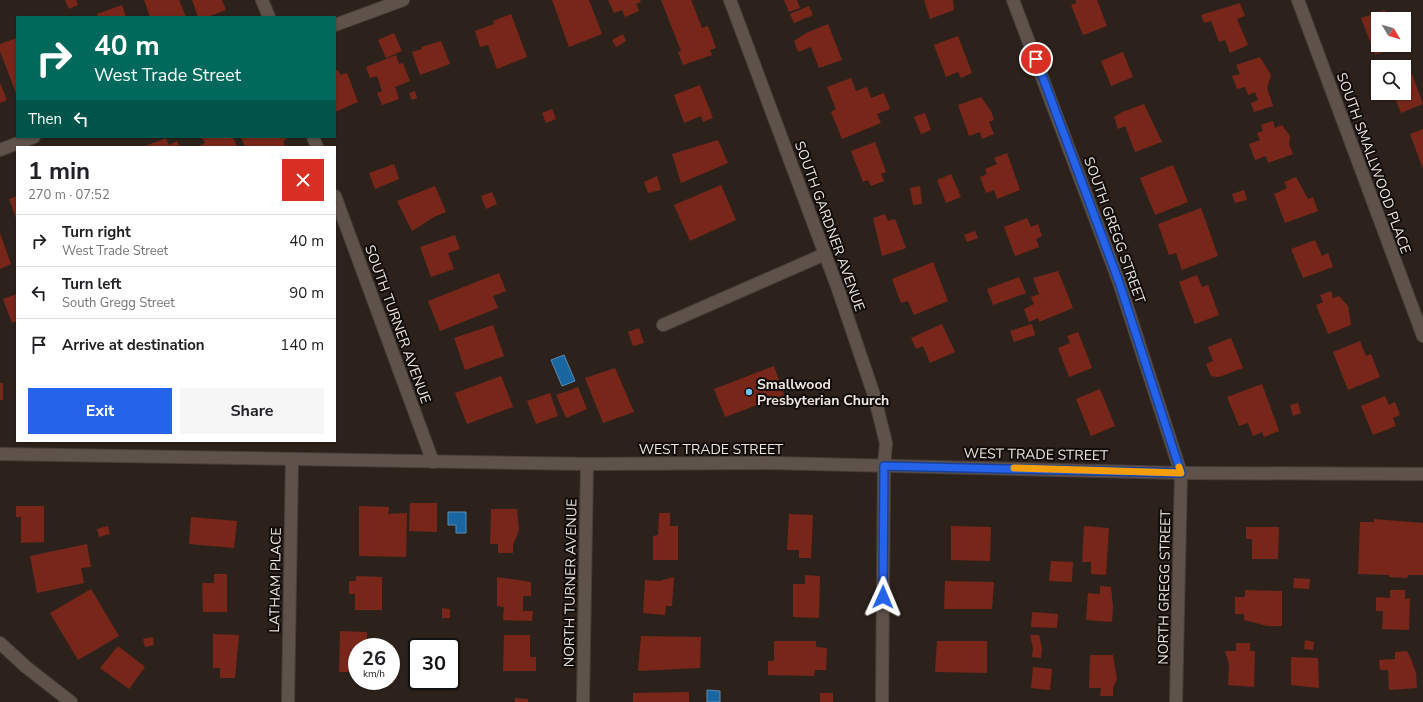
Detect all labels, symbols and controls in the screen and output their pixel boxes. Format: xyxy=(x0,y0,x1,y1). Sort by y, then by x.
north arrow xyxy=(1371,12,1411,52)
map controls xyxy=(1371,12,1411,100)
text: 40 m xyxy=(94,27,160,65)
icon: right xyxy=(28,32,80,84)
pin xyxy=(1019,42,1053,76)
icon: arrive xyxy=(1025,48,1047,70)
button: search xyxy=(1371,60,1411,100)
text: West Trade Street xyxy=(94,63,241,87)
street label: SOUTH SMALLWOOD PLACE xyxy=(1332,70,1415,256)
icon: left xyxy=(70,108,92,130)
text: Then xyxy=(28,109,62,129)
street label: SOUTH GARDNER AVENUE xyxy=(790,138,869,314)
street label: SOUTH GREGG STREET xyxy=(1079,154,1150,307)
text: 1 min xyxy=(28,155,90,187)
button: close xyxy=(282,159,324,201)
text: 270 m · 07:52 xyxy=(28,186,110,204)
text: Turn right xyxy=(62,222,131,242)
icon: right xyxy=(28,230,50,252)
text: 40 m xyxy=(289,231,324,251)
text: West Trade Street xyxy=(62,242,168,260)
street label: SOUTH TURNER AVENUE xyxy=(360,242,435,406)
text: Turn left xyxy=(62,274,121,294)
icon: left xyxy=(28,282,50,304)
text: 90 m xyxy=(289,283,324,303)
text: South Gregg Street xyxy=(62,294,175,312)
icon: arrive xyxy=(28,334,50,356)
text: Arrive at destination xyxy=(62,335,205,355)
text: 140 m xyxy=(280,335,324,355)
place label: Smallwood Presbyterian Church xyxy=(757,375,889,410)
marker: Smallwood Presbyterian Church xyxy=(744,387,754,397)
button: Exit xyxy=(28,388,172,434)
button: Share xyxy=(180,388,324,434)
street label: WEST TRADE STREET xyxy=(639,440,784,459)
street label: WEST TRADE STREET xyxy=(964,444,1109,465)
street label: NORTH TURNER AVENUE xyxy=(560,499,581,667)
street label: NORTH GREGG STREET xyxy=(1154,509,1175,665)
street label: LATHAM PLACE xyxy=(265,527,286,633)
position arrow xyxy=(862,576,904,618)
speed limit sign: 30 xyxy=(408,638,460,690)
text: 26 xyxy=(362,645,386,672)
text: km/h xyxy=(363,667,385,681)

